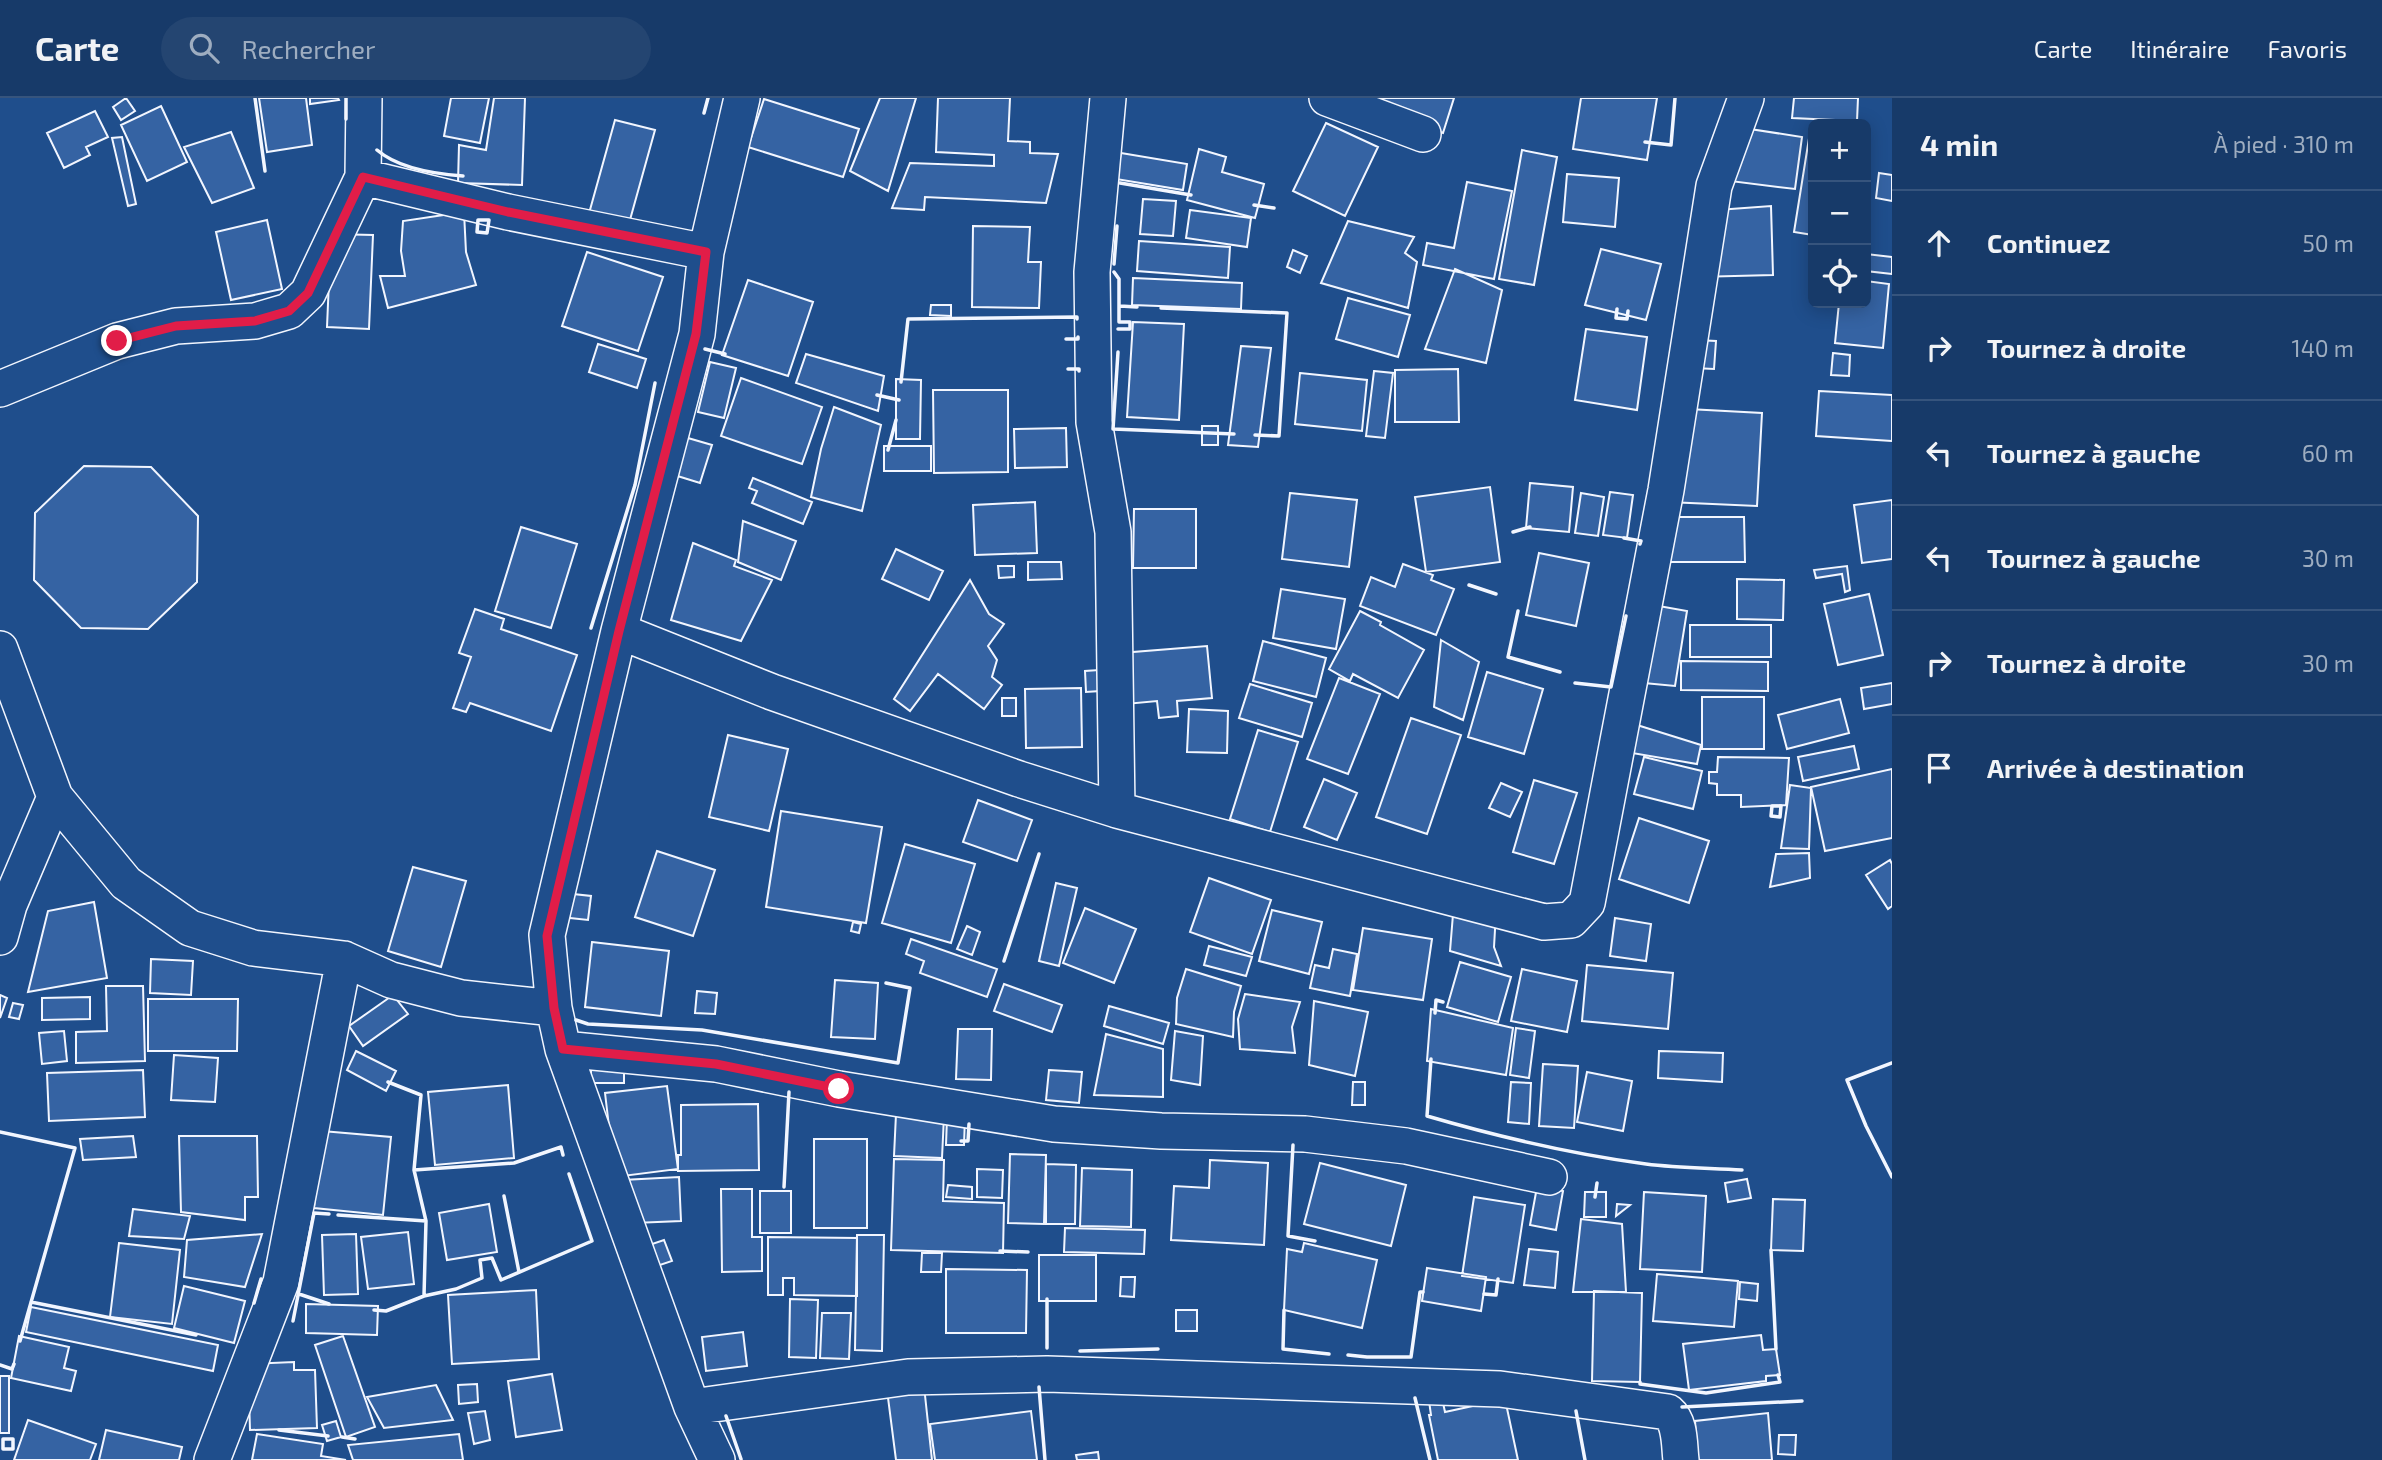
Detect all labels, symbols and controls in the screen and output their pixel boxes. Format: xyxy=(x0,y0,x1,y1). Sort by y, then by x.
search box xyxy=(161,17,651,80)
text: Carte xyxy=(35,28,119,68)
icon: search xyxy=(185,29,223,67)
text: Rechercher xyxy=(241,33,375,64)
text: Carte xyxy=(2034,34,2092,63)
text: Itinéraire xyxy=(2130,34,2229,63)
text: Favoris xyxy=(2267,34,2347,63)
map controls xyxy=(1808,119,1871,308)
button: + xyxy=(1808,119,1871,182)
text: 4 min xyxy=(1920,126,1998,162)
text: À pied · 310 m xyxy=(2214,130,2354,158)
button: − xyxy=(1808,182,1871,245)
icon: ahead xyxy=(1920,224,1958,262)
text: Continuez xyxy=(1987,227,2110,258)
text: 50 m xyxy=(2303,229,2354,257)
button: locate xyxy=(1808,245,1871,308)
route end xyxy=(101,325,132,356)
icon: right xyxy=(1920,329,1958,367)
text: Tournez à droite xyxy=(1987,332,2186,363)
text: 140 m xyxy=(2292,334,2354,362)
icon: left xyxy=(1920,434,1958,472)
text: Tournez à gauche xyxy=(1987,437,2201,468)
text: 60 m xyxy=(2302,439,2354,467)
icon: left xyxy=(1920,539,1958,577)
text: Tournez à gauche xyxy=(1987,542,2201,573)
text: 30 m xyxy=(2302,544,2354,572)
icon: right xyxy=(1920,644,1958,682)
text: Tournez à droite xyxy=(1987,647,2186,678)
text: 30 m xyxy=(2302,649,2354,677)
icon: arrive xyxy=(1920,749,1958,787)
text: Arrivée à destination xyxy=(1987,752,2244,783)
route start xyxy=(823,1073,854,1104)

